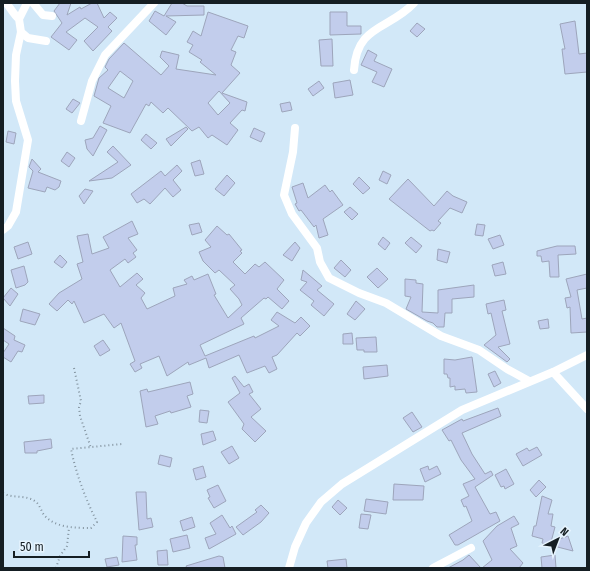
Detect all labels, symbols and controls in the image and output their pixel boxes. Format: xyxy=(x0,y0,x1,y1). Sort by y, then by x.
north arrow xyxy=(538,519,578,559)
text: N xyxy=(558,525,571,539)
scale bar xyxy=(14,533,89,559)
text: 50 m xyxy=(20,540,44,554)

